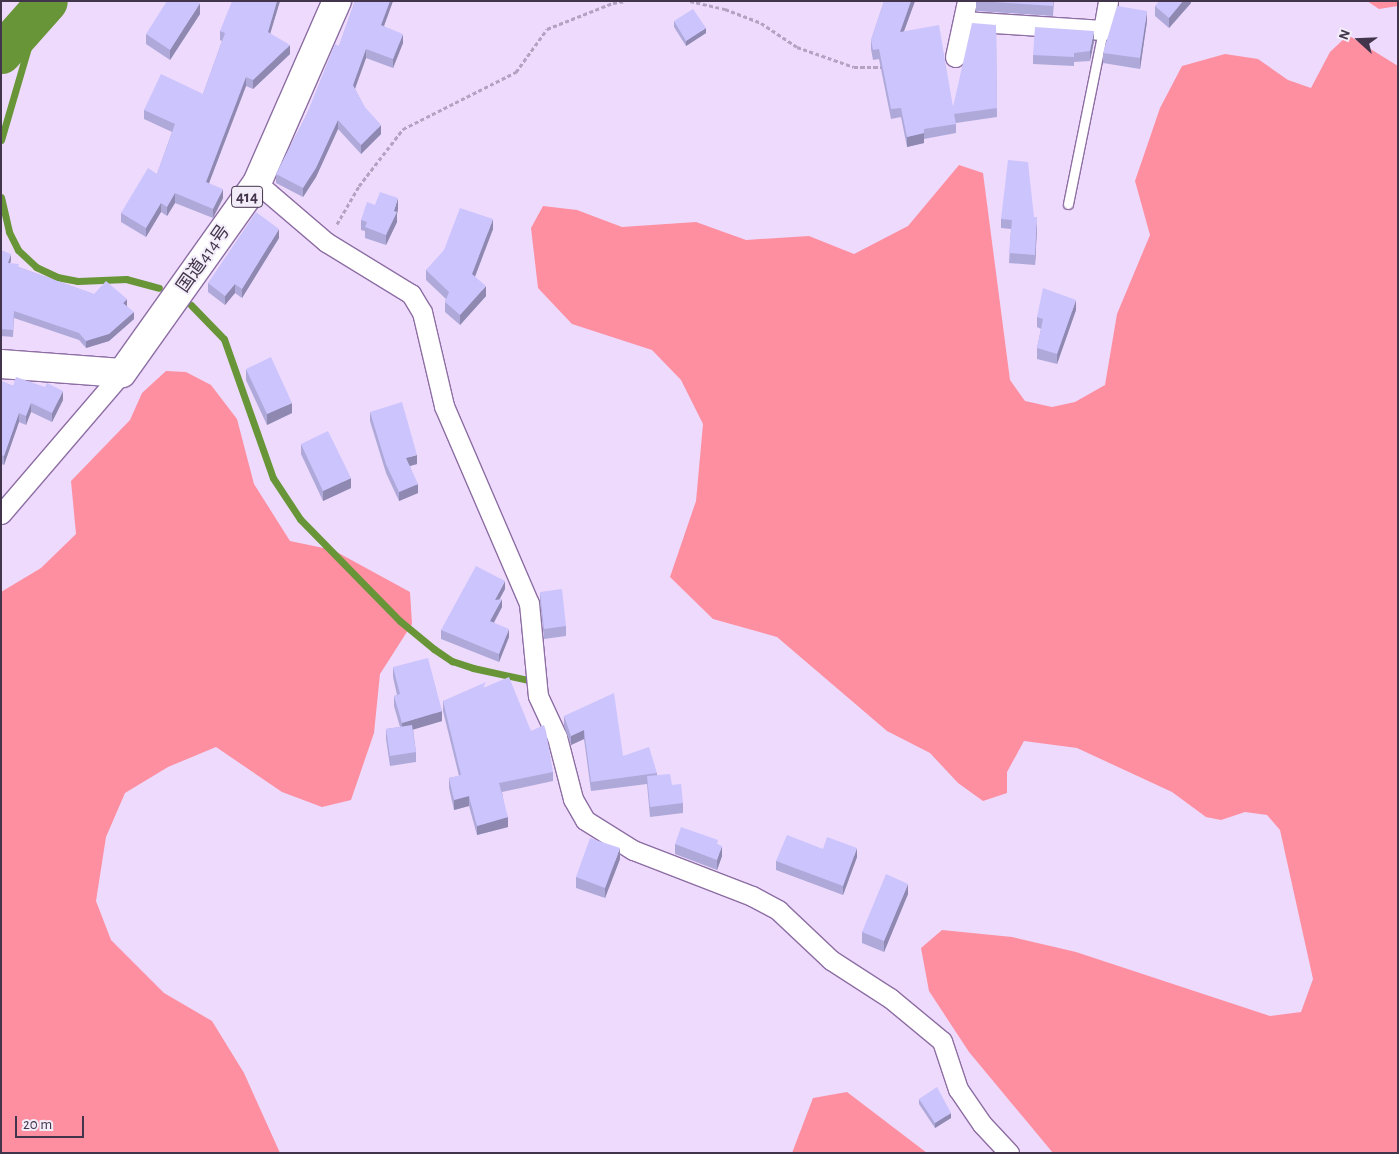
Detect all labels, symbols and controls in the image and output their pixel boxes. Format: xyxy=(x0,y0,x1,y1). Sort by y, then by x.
north arrow xyxy=(1334,15,1384,65)
text: N xyxy=(1337,28,1353,42)
road number: 414 xyxy=(231,183,263,210)
street label: 国道414号 xyxy=(173,221,235,297)
scale bar xyxy=(18,1106,86,1138)
text: 20 m xyxy=(23,1117,52,1132)

